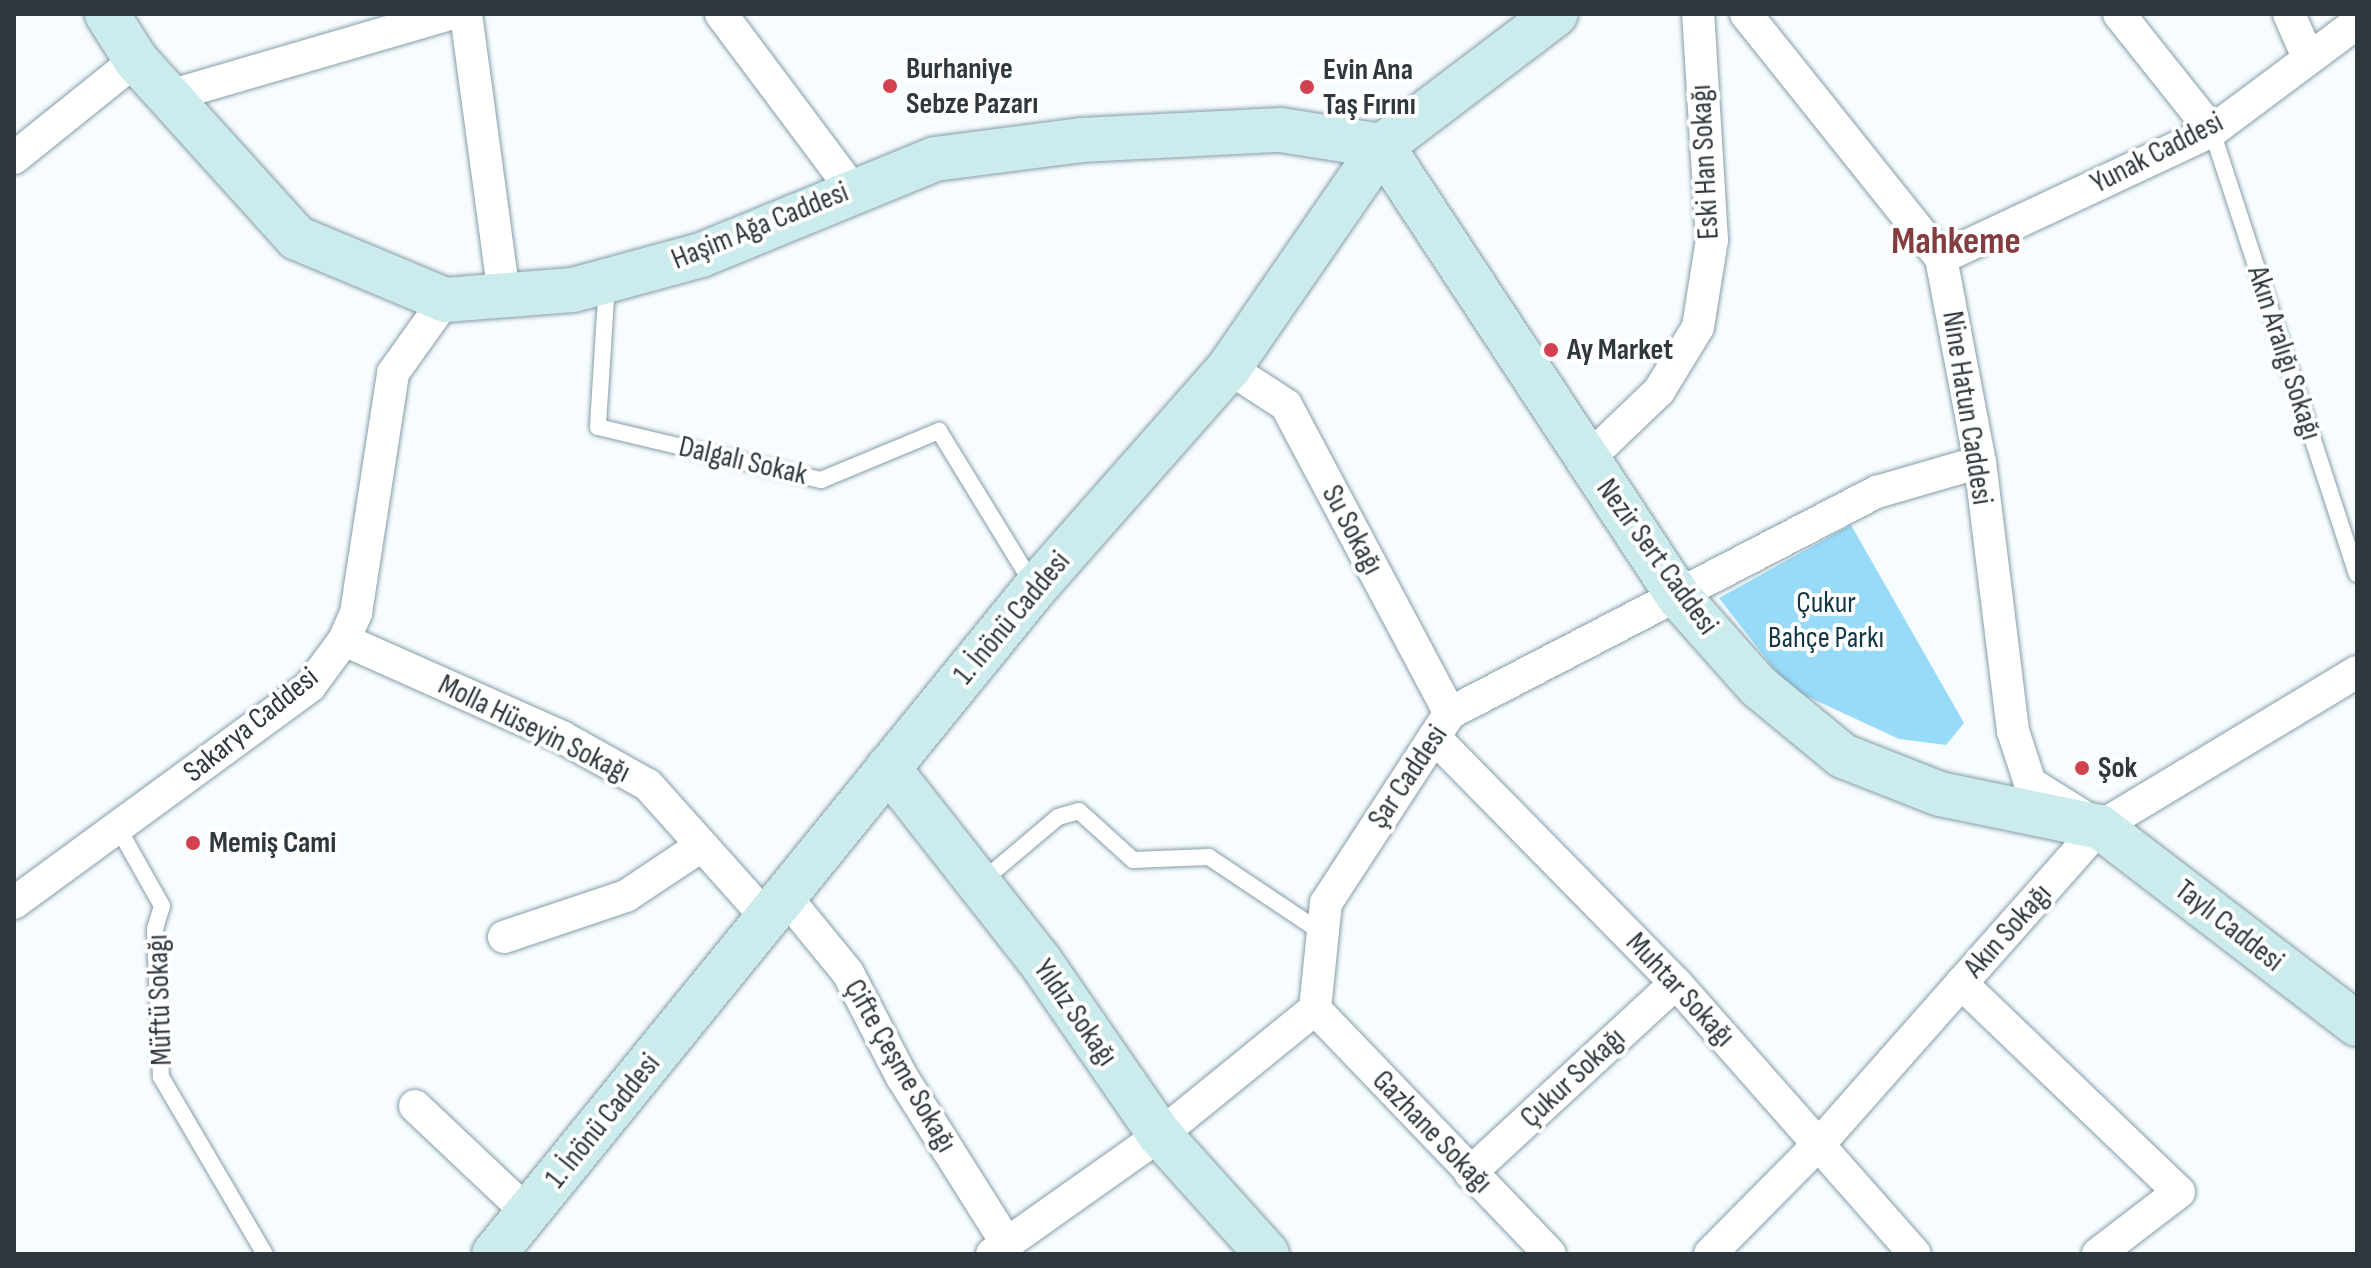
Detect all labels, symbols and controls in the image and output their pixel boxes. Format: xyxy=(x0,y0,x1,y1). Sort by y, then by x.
place label: Burhaniye Sebze Pazarı xyxy=(906,51,1038,122)
place label: Evin Ana Taş Fırını xyxy=(1323,52,1416,122)
marker: Burhaniye Sebze Pazarı xyxy=(881,77,899,95)
marker: Evin Ana Taş Fırını xyxy=(1298,78,1316,96)
street label: Eski Han Sokağı xyxy=(1683,84,1727,240)
street label: Yunak Caddesi xyxy=(2085,104,2229,202)
street label: Haşim Ağa Caddesi xyxy=(666,174,854,278)
district label: Mahkeme xyxy=(1891,219,2021,265)
street label: Akın Aralığı Sokağı xyxy=(2239,262,2329,444)
street label: Nine Hatun Caddesi xyxy=(1934,309,2000,507)
place label: Ay Market xyxy=(1567,332,1673,368)
marker: Ay Market xyxy=(1542,341,1560,359)
street label: Dalgalı Sokak xyxy=(675,429,811,493)
street label: Nezir Sert Caddesi xyxy=(1588,472,1726,642)
street label: Su Sokağı xyxy=(1314,479,1390,581)
street label: 1. İnönü Caddesi xyxy=(946,544,1078,692)
park label: Çukur Bahçe Parkı xyxy=(1768,585,1884,656)
street label: Sakarya Caddesi xyxy=(176,660,326,790)
street label: Molla Hüseyin Sokağı xyxy=(432,667,636,791)
street label: Şar Caddesi xyxy=(1360,719,1456,835)
place label: Şok xyxy=(2098,750,2137,786)
marker: Şok xyxy=(2073,759,2091,777)
place label: Memiş Cami xyxy=(209,825,336,861)
marker: Memiş Cami xyxy=(184,834,202,852)
street label: Taylı Caddesi xyxy=(2167,872,2291,980)
street label: Akın Sokağı xyxy=(1957,877,2059,985)
street label: Muhtar Sokağı xyxy=(1618,925,1742,1055)
street label: Müftü Sokağı xyxy=(140,934,180,1066)
street label: Yıldız Sokağı xyxy=(1025,953,1125,1073)
street label: Çifte Çeşme Sokağı xyxy=(836,973,964,1159)
street label: Çukur Sokağı xyxy=(1513,1020,1633,1136)
street label: 1. İnönü Caddesi xyxy=(538,1047,668,1195)
street label: Gazhane Sokağı xyxy=(1365,1063,1499,1201)

